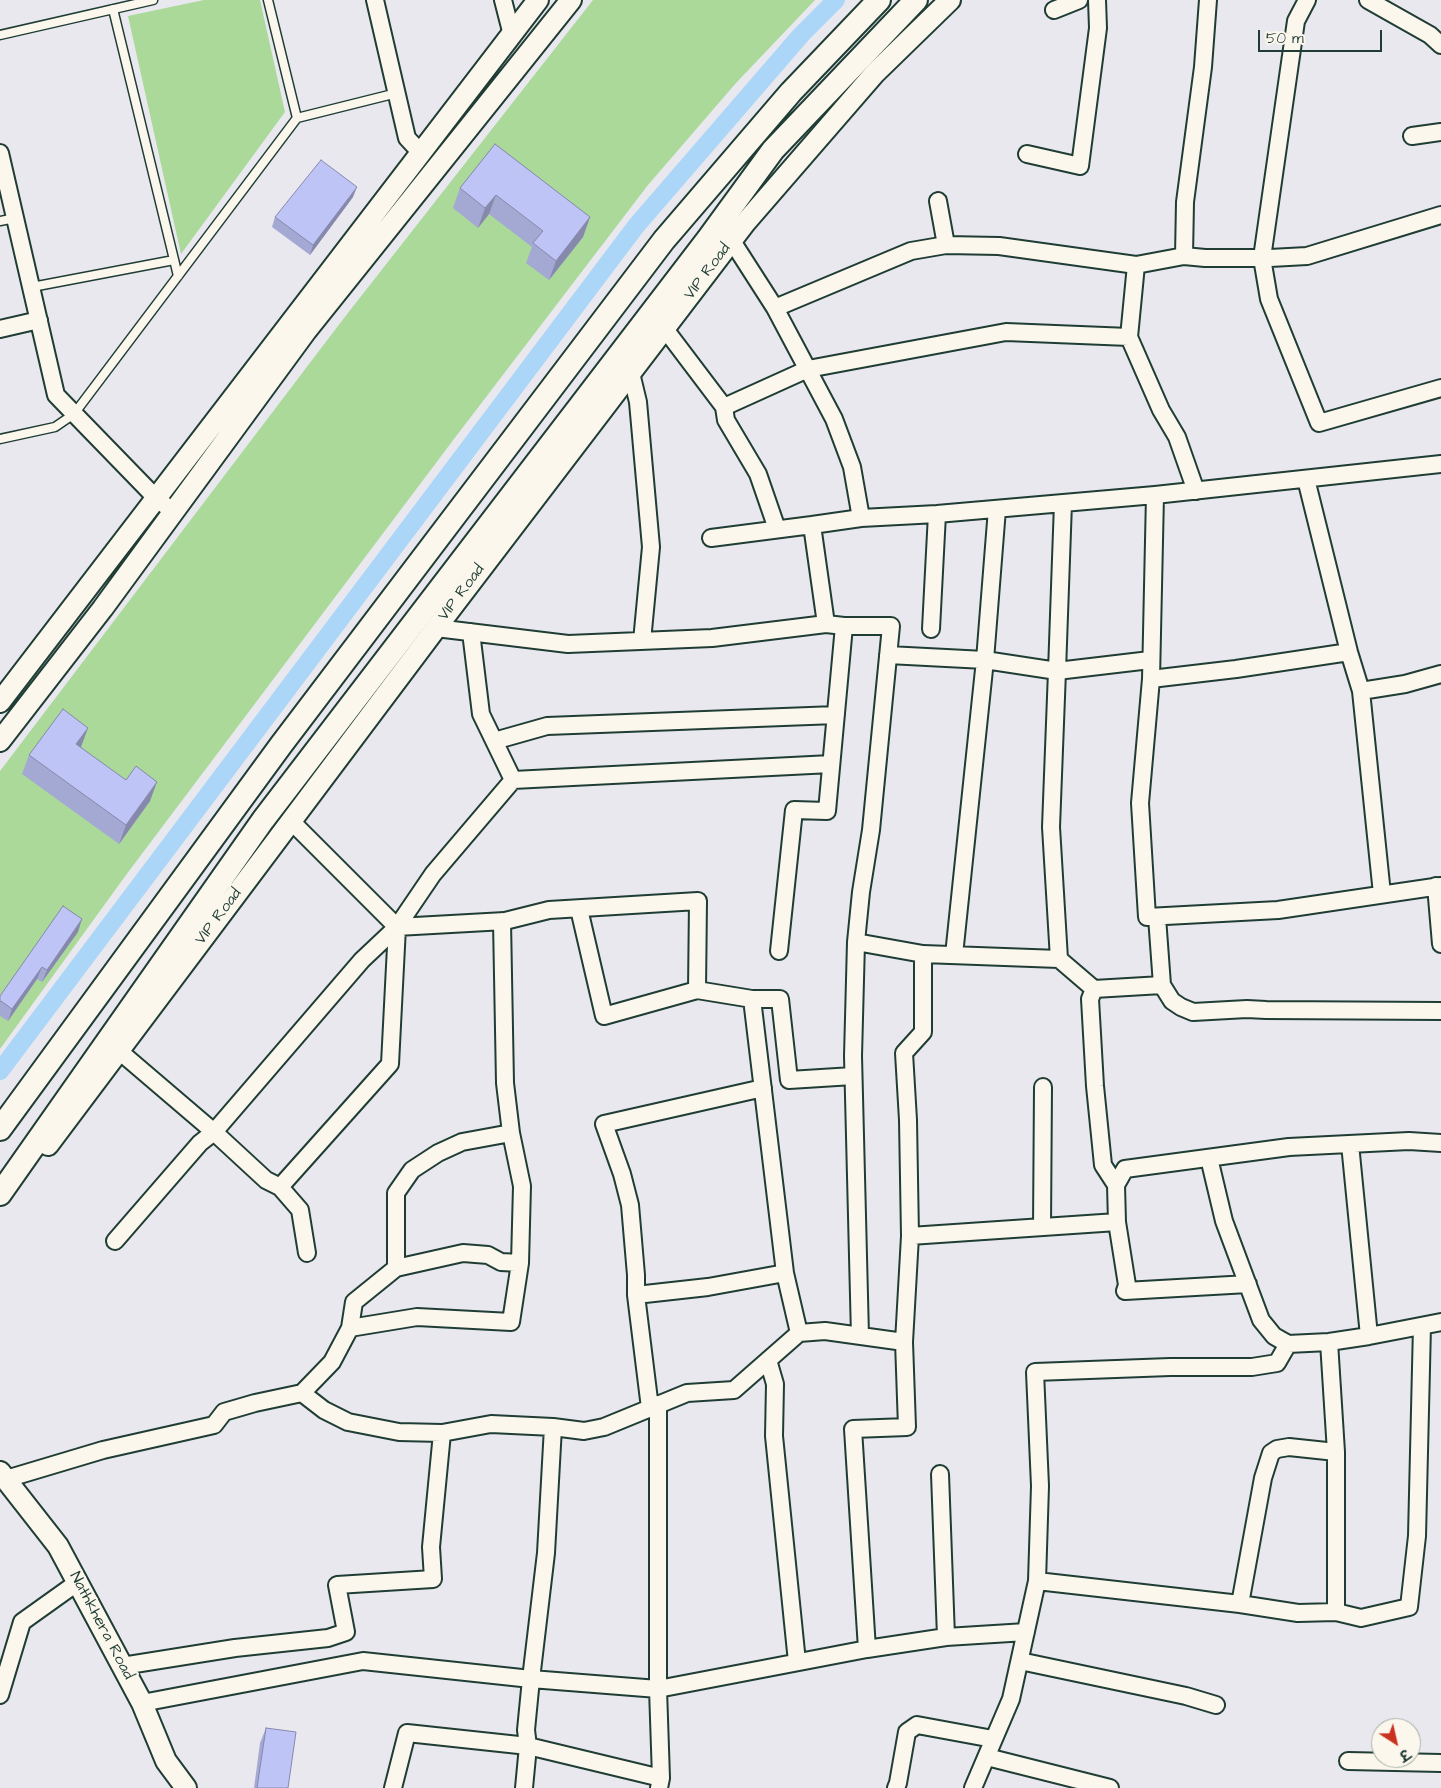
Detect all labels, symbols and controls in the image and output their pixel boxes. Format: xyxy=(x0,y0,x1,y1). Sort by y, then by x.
scale bar xyxy=(1261,20,1385,52)
text: 50 m xyxy=(1266,28,1304,49)
street label: VIP Road xyxy=(681,240,735,304)
street label: VIP Road xyxy=(435,561,489,625)
street label: VIP Road xyxy=(192,885,246,949)
street label: Nathkhera Road xyxy=(65,1569,137,1683)
north arrow xyxy=(1371,1718,1421,1768)
text: उ xyxy=(1394,1744,1414,1765)

